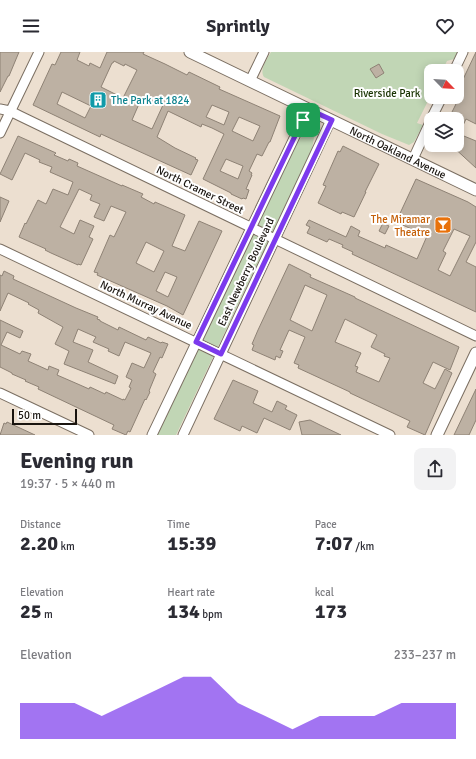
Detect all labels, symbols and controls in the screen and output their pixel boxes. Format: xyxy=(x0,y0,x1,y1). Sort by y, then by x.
icon: menu xyxy=(20,15,42,37)
text: Sprintly xyxy=(206,15,270,37)
icon: heart xyxy=(434,15,456,37)
north arrow xyxy=(424,64,464,104)
map controls xyxy=(424,64,464,152)
park label: Riverside Park xyxy=(354,87,421,100)
building icon: The Park at 1824 xyxy=(88,90,108,110)
place label: The Park at 1824 xyxy=(111,94,189,107)
pin xyxy=(286,103,320,137)
icon: arrive xyxy=(292,109,314,131)
button: layers xyxy=(424,112,464,152)
street label: North Oakland Avenue xyxy=(348,124,448,181)
street label: North Cramer Street xyxy=(154,163,246,217)
place label: The Miramar Theatre xyxy=(371,213,430,239)
bar icon: The Miramar Theatre xyxy=(433,215,453,235)
street label: East Newberry Boulevard xyxy=(215,216,277,328)
street label: North Murray Avenue xyxy=(98,278,194,332)
scale bar xyxy=(12,407,77,426)
text: 50 m xyxy=(18,409,41,422)
text: Evening run xyxy=(20,447,134,474)
button: share xyxy=(414,448,456,490)
text: 19:37 · 5 × 440 m xyxy=(20,476,115,492)
text: Distance xyxy=(20,518,61,531)
text: Time xyxy=(167,518,190,531)
text: Pace xyxy=(315,518,337,531)
text: 2.20 xyxy=(20,531,58,556)
text: 15:39 xyxy=(167,531,216,556)
text: 7:07 xyxy=(315,531,353,556)
text: km xyxy=(58,540,75,553)
text: /km xyxy=(353,540,374,553)
text: Elevation xyxy=(20,586,64,599)
text: Heart rate xyxy=(167,586,215,599)
text: kcal xyxy=(315,586,334,599)
text: 25 xyxy=(20,599,42,624)
text: 134 xyxy=(167,599,200,624)
text: 173 xyxy=(315,599,347,624)
text: m xyxy=(42,608,53,621)
text: bpm xyxy=(200,608,223,621)
text: Elevation xyxy=(20,647,72,663)
text: 233–237 m xyxy=(394,647,456,663)

